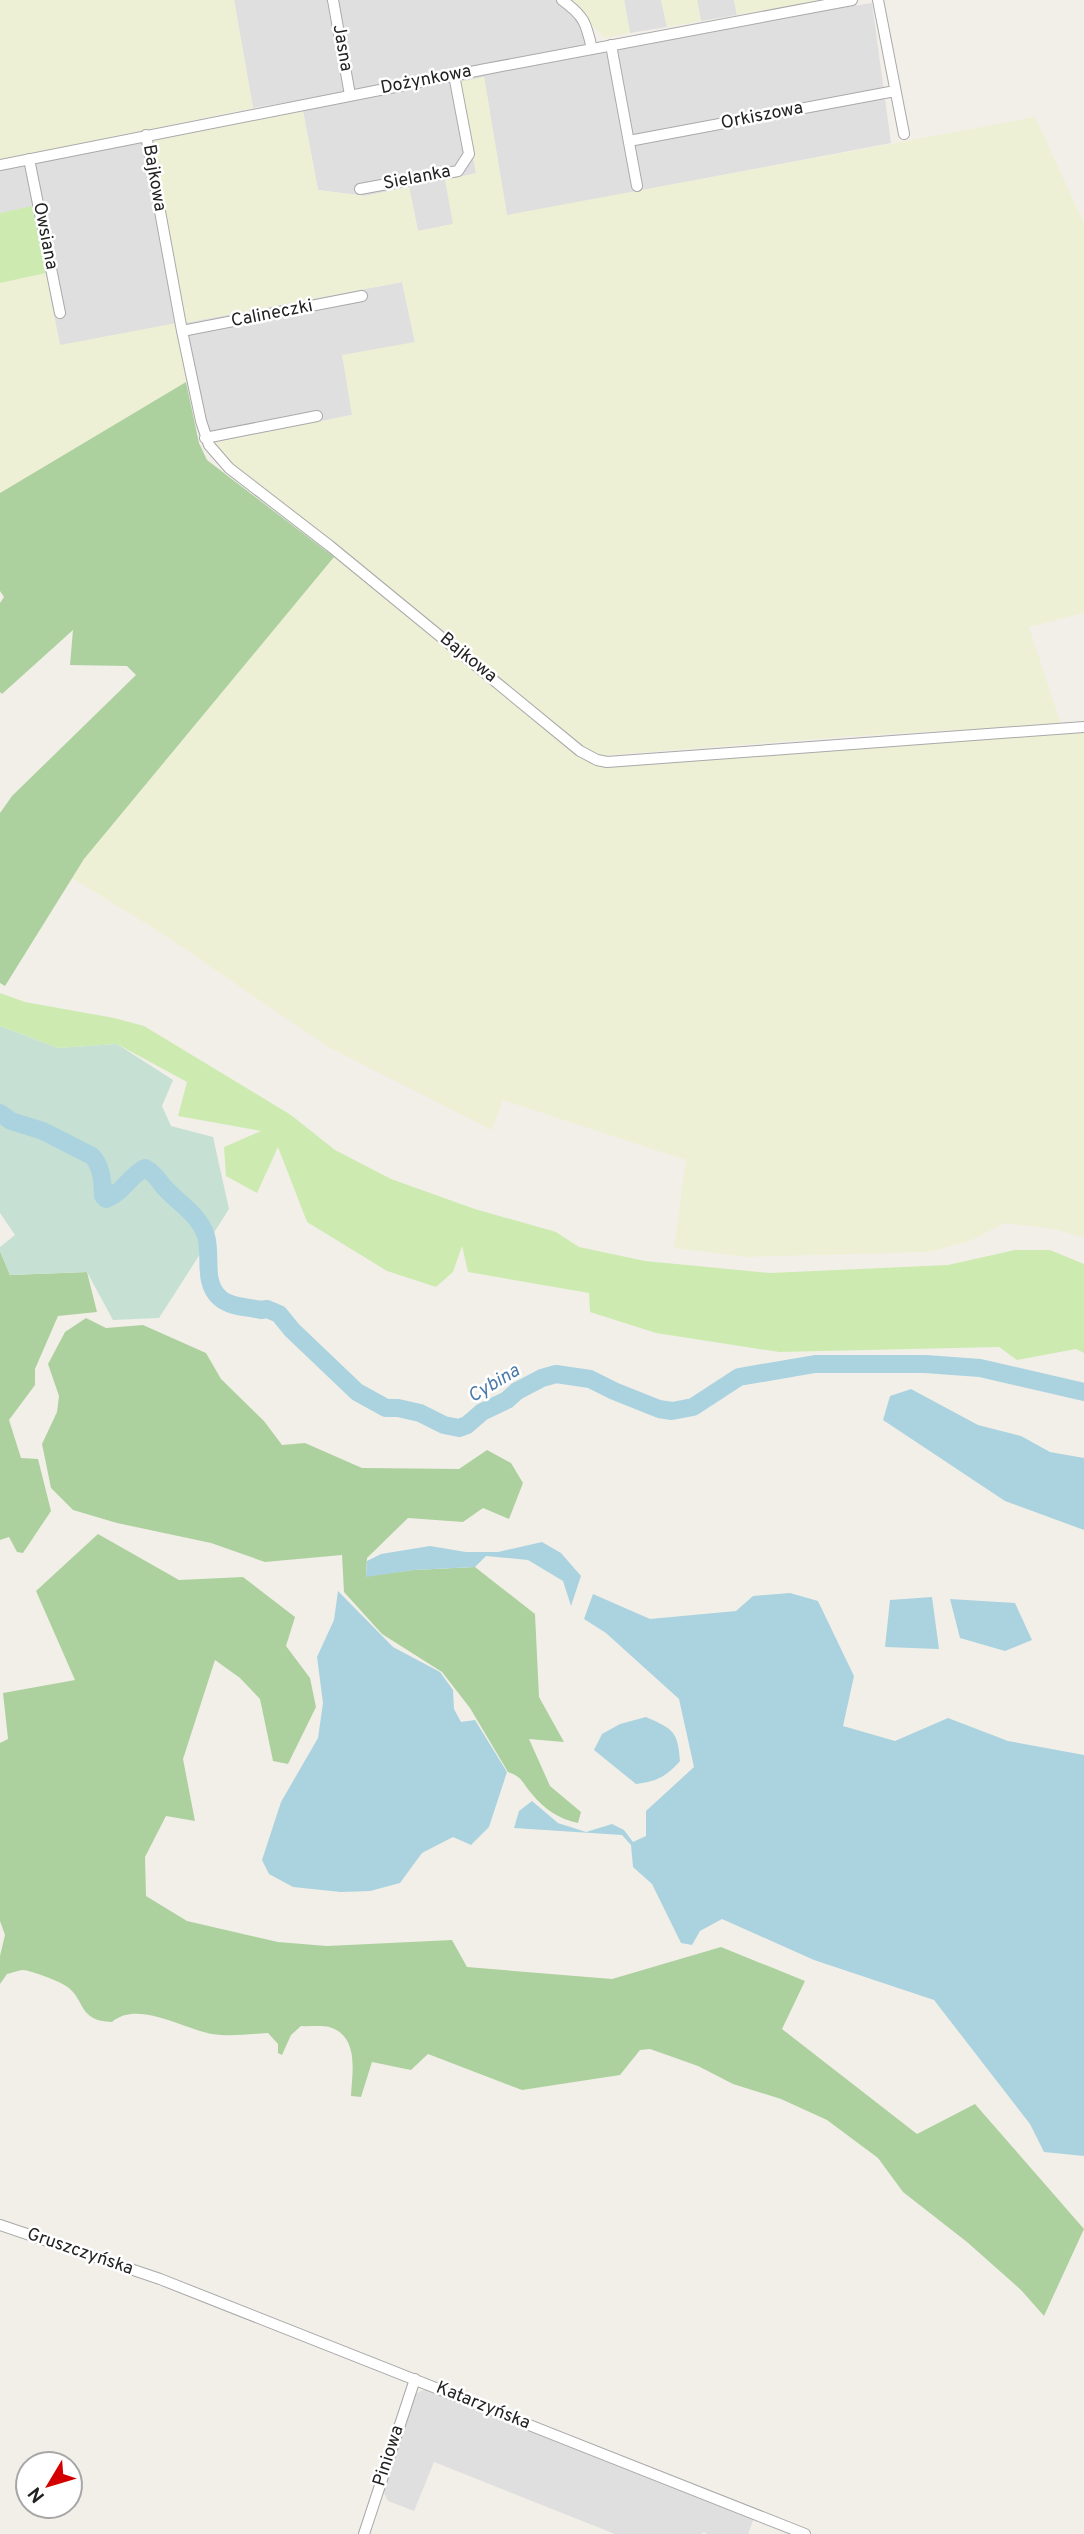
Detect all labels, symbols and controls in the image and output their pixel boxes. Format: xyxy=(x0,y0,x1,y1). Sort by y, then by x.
street label: Jasna xyxy=(327,23,357,73)
street label: Dożynkowa xyxy=(379,60,473,100)
street label: Orkiszowa xyxy=(719,97,805,135)
street label: Bajkowa xyxy=(137,143,171,213)
street label: Sielanka xyxy=(381,160,453,196)
street label: Owsiana xyxy=(27,200,63,272)
street label: Calineczki xyxy=(229,295,315,333)
street label: Bajkowa xyxy=(434,628,502,688)
water label: Cybina xyxy=(464,1359,525,1409)
street label: Gruszczyńska xyxy=(24,2223,136,2281)
street label: Katarzyńska xyxy=(432,2377,534,2435)
street label: Piniowa xyxy=(368,2423,410,2489)
north arrow xyxy=(14,2450,84,2520)
text: N xyxy=(24,2481,51,2507)

